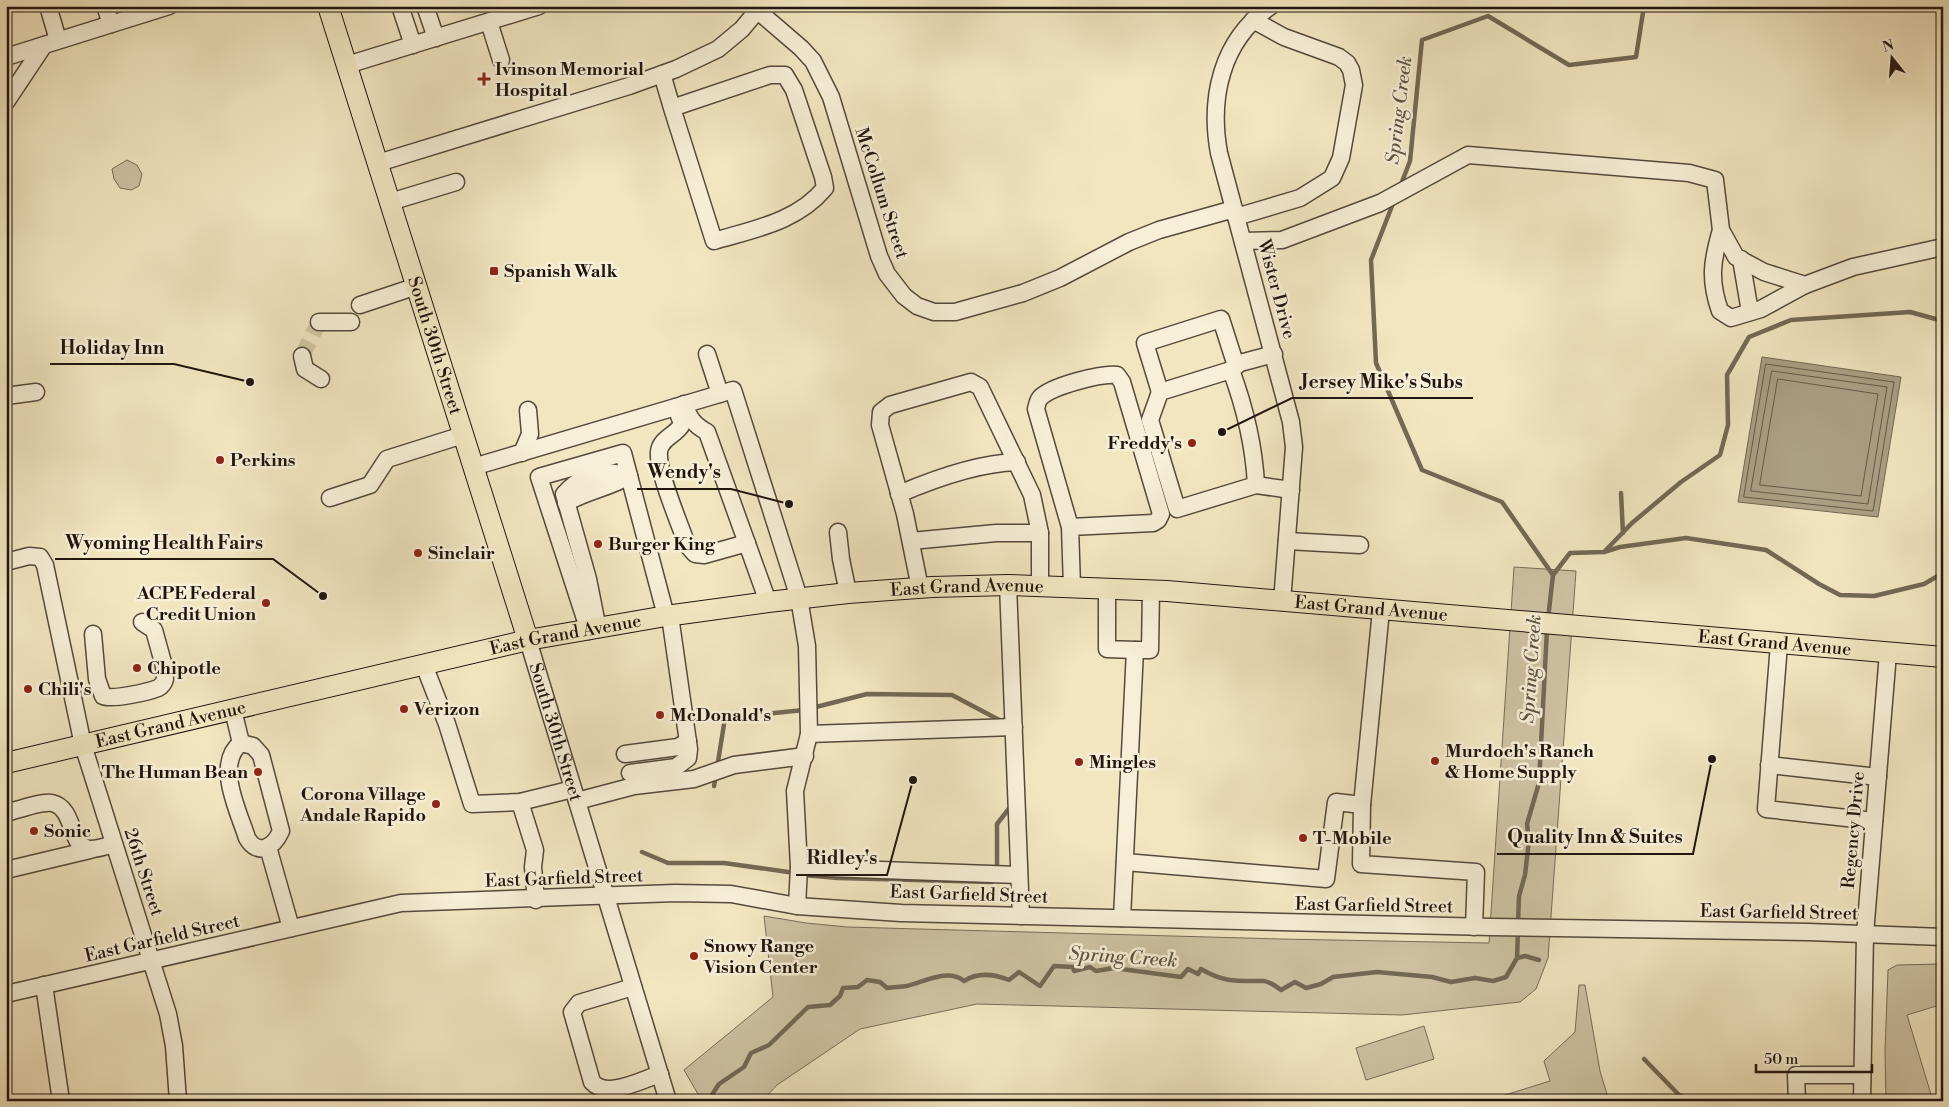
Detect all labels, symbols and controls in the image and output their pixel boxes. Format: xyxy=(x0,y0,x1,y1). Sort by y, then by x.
north arrow xyxy=(1866,32,1916,82)
text: N xyxy=(1881,36,1896,57)
water label: Spring Creek xyxy=(1380,55,1418,166)
place label: Ivinson Memorial Hospital xyxy=(495,58,644,102)
marker: Ivinson Memorial Hospital xyxy=(477,72,491,86)
street label: McCollum Street xyxy=(849,125,914,262)
street label: Wister Drive xyxy=(1252,236,1301,342)
place label: Spanish Walk xyxy=(504,260,619,283)
marker: Spanish Walk xyxy=(488,265,500,277)
street label: South 30th Street xyxy=(402,274,467,418)
callout: Holiday Inn xyxy=(50,330,174,364)
text: Holiday Inn xyxy=(60,336,165,360)
callout: Jersey Mike's Subs xyxy=(1292,364,1473,398)
text: Jersey Mike's Subs xyxy=(1298,370,1463,394)
place label: Freddy's xyxy=(1108,432,1182,455)
marker: Freddy's xyxy=(1186,437,1198,449)
place label: Perkins xyxy=(230,449,296,472)
marker: Perkins xyxy=(214,454,226,466)
callout: Wendy's xyxy=(637,455,731,489)
text: Wendy's xyxy=(646,460,721,484)
callout: Wyoming Health Fairs xyxy=(55,525,273,559)
text: Wyoming Health Fairs xyxy=(64,531,263,555)
place label: Burger King xyxy=(608,533,716,556)
marker: Burger King xyxy=(592,538,604,550)
place label: Sinclair xyxy=(428,542,495,565)
marker: Sinclair xyxy=(412,547,424,559)
street label: East Grand Avenue xyxy=(889,574,1044,602)
place label: ACPE Federal Credit Union xyxy=(136,582,256,626)
street label: East Grand Avenue xyxy=(1293,591,1449,627)
marker: ACPE Federal Credit Union xyxy=(260,597,272,609)
street label: East Grand Avenue xyxy=(487,610,643,661)
water label: Spring Creek xyxy=(1515,614,1547,724)
street label: East Grand Avenue xyxy=(1697,625,1852,661)
place label: Chipotle xyxy=(147,657,221,680)
street label: South 30th Street xyxy=(524,660,587,805)
marker: Chipotle xyxy=(131,662,143,674)
place label: Chili's xyxy=(38,678,92,701)
marker: Chili's xyxy=(22,683,34,695)
street label: East Grand Avenue xyxy=(93,696,248,754)
place label: Verizon xyxy=(413,698,480,721)
marker: Verizon xyxy=(398,703,410,715)
place label: McDonald's xyxy=(670,704,771,727)
marker: McDonald's xyxy=(654,709,666,721)
place label: Murdoch's Ranch & Home Supply xyxy=(1445,740,1594,784)
place label: Mingles xyxy=(1089,751,1156,774)
marker: Murdoch's Ranch & Home Supply xyxy=(1429,755,1441,767)
marker: Mingles xyxy=(1073,756,1085,768)
place label: The Human Bean xyxy=(102,761,248,784)
marker: The Human Bean xyxy=(252,766,264,778)
street label: Regency Drive xyxy=(1837,770,1870,890)
place label: Corona Village Andale Rapido xyxy=(299,783,426,827)
marker: Corona Village Andale Rapido xyxy=(430,798,442,810)
place label: Sonic xyxy=(44,820,91,843)
callout: Quality Inn & Suites xyxy=(1497,820,1693,854)
marker: Sonic xyxy=(28,825,40,837)
street label: 26th Street xyxy=(119,825,169,920)
text: Quality Inn & Suites xyxy=(1507,825,1683,849)
place label: T-Mobile xyxy=(1313,827,1392,850)
marker: T-Mobile xyxy=(1297,832,1309,844)
callout: Ridley's xyxy=(796,841,887,875)
text: Ridley's xyxy=(807,846,877,870)
street label: East Garfield Street xyxy=(484,864,644,893)
street label: East Garfield Street xyxy=(889,880,1049,909)
street label: East Garfield Street xyxy=(1295,893,1454,918)
street label: East Garfield Street xyxy=(1700,900,1859,925)
street label: East Garfield Street xyxy=(82,909,243,968)
place label: Snowy Range Vision Center xyxy=(703,935,818,979)
water label: Spring Creek xyxy=(1068,941,1178,973)
marker: Snowy Range Vision Center xyxy=(688,950,700,962)
scale bar xyxy=(1756,1042,1873,1074)
text: 50 m xyxy=(1764,1050,1798,1069)

